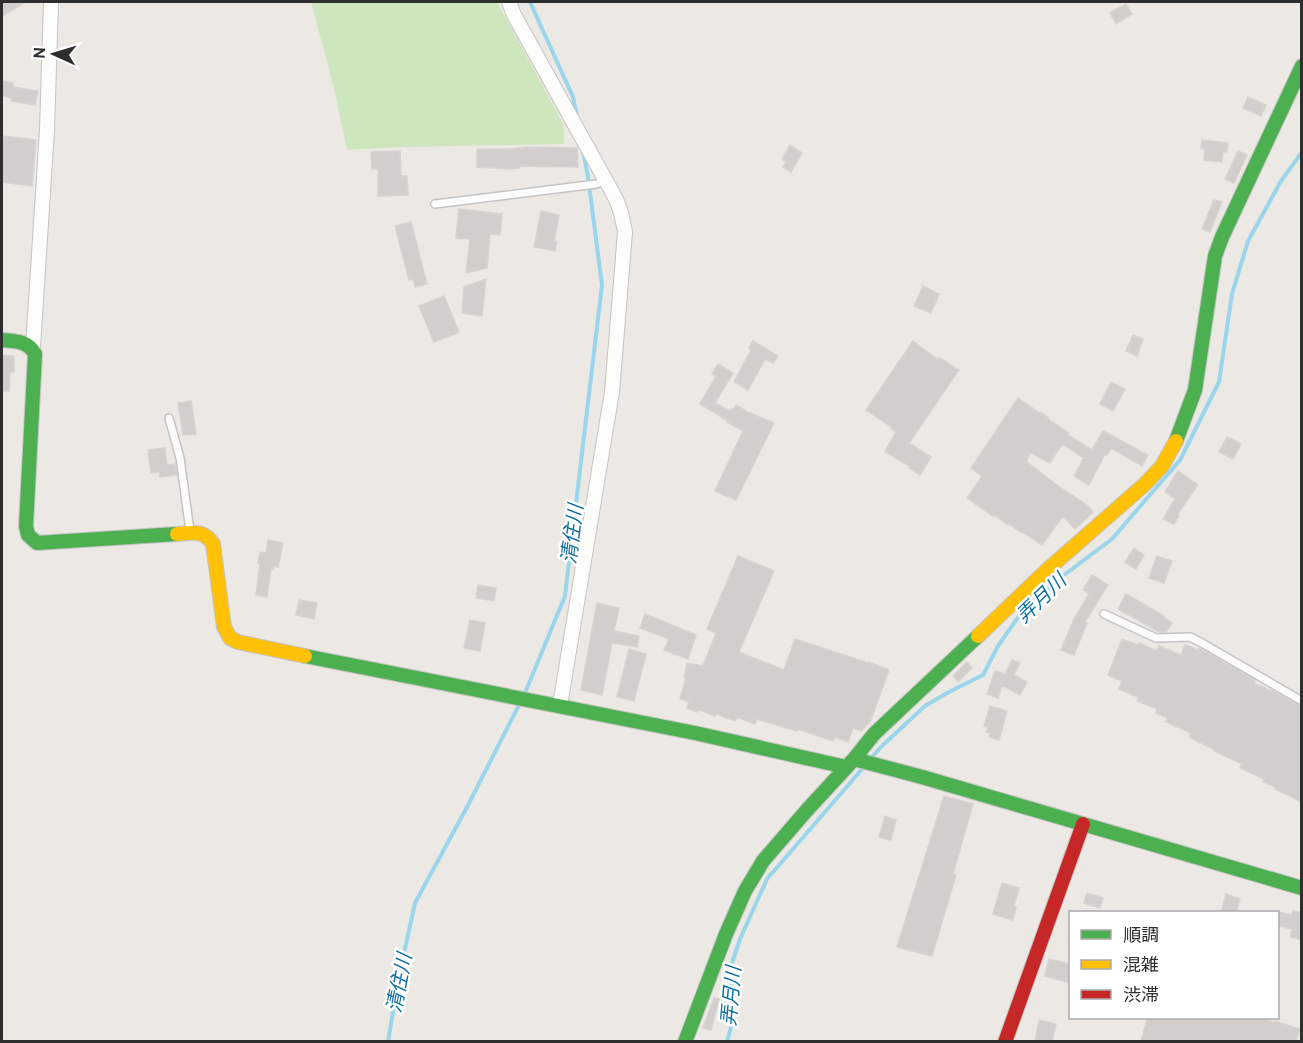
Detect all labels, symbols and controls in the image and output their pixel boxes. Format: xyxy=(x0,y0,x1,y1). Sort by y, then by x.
north arrow xyxy=(24,24,84,84)
text: N xyxy=(31,47,51,60)
water label: 清住川 xyxy=(557,501,591,566)
water label: 弄月川 xyxy=(1012,568,1074,630)
legend xyxy=(1069,911,1279,1019)
text: 順調 xyxy=(1123,925,1159,948)
water label: 清住川 xyxy=(382,949,420,1015)
text: 混雑 xyxy=(1123,955,1159,978)
water label: 弄月川 xyxy=(717,963,749,1027)
text: 渋滞 xyxy=(1123,985,1159,1008)

